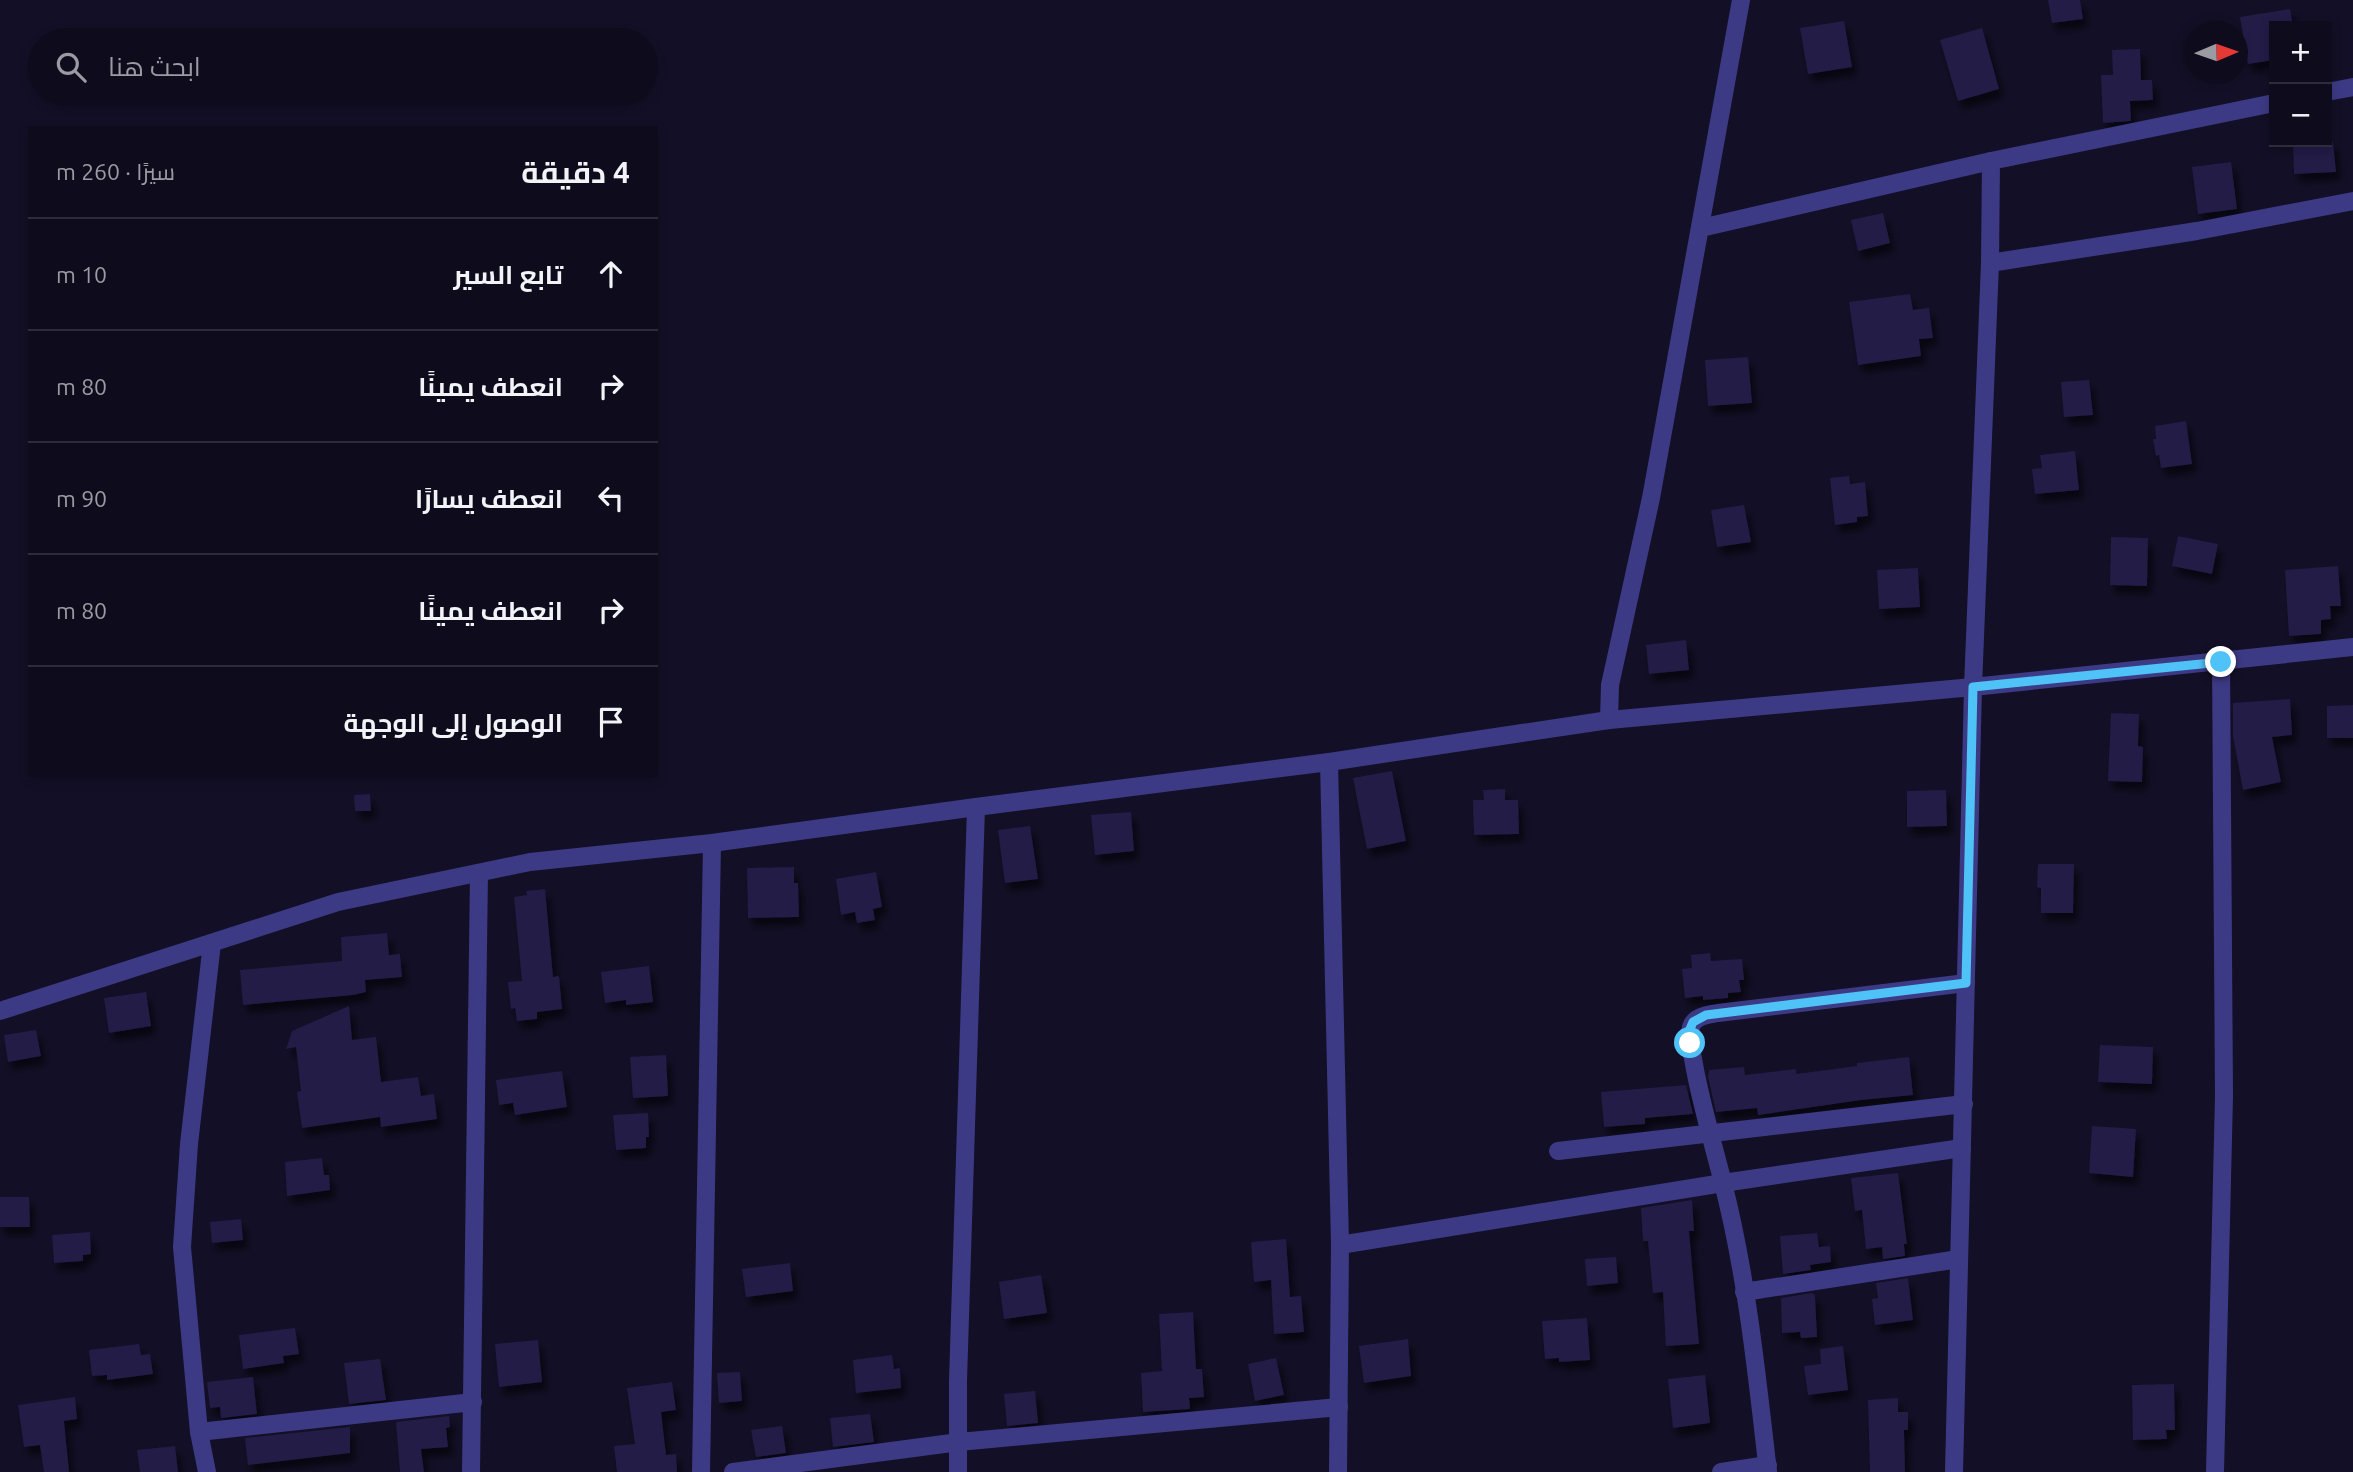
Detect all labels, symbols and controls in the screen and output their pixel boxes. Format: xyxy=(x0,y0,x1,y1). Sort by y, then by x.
north arrow xyxy=(2185,21,2248,84)
map controls xyxy=(2269,21,2332,147)
button: + xyxy=(2269,21,2332,84)
search box xyxy=(28,28,658,105)
icon: search xyxy=(52,48,90,86)
text: ابحث هنا xyxy=(108,52,201,81)
button: − xyxy=(2269,84,2332,147)
text: 4 دقيقة xyxy=(521,155,630,189)
text: سيرًا · 260 m xyxy=(56,159,175,184)
icon: ahead xyxy=(592,255,630,293)
text: تابع السير xyxy=(453,260,563,289)
text: 10 m xyxy=(56,262,107,287)
icon: right xyxy=(592,367,630,405)
text: انعطف يمينًا xyxy=(418,372,563,401)
text: 80 m xyxy=(56,374,107,399)
icon: left xyxy=(592,479,630,517)
text: انعطف يسارًا xyxy=(415,484,563,513)
text: 90 m xyxy=(56,486,107,511)
icon: right xyxy=(592,591,630,629)
text: انعطف يمينًا xyxy=(418,596,563,625)
text: 80 m xyxy=(56,598,107,623)
route end xyxy=(2205,646,2236,677)
icon: arrive xyxy=(592,703,630,741)
text: الوصول إلى الوجهة xyxy=(344,708,563,737)
route start xyxy=(1674,1027,1705,1058)

